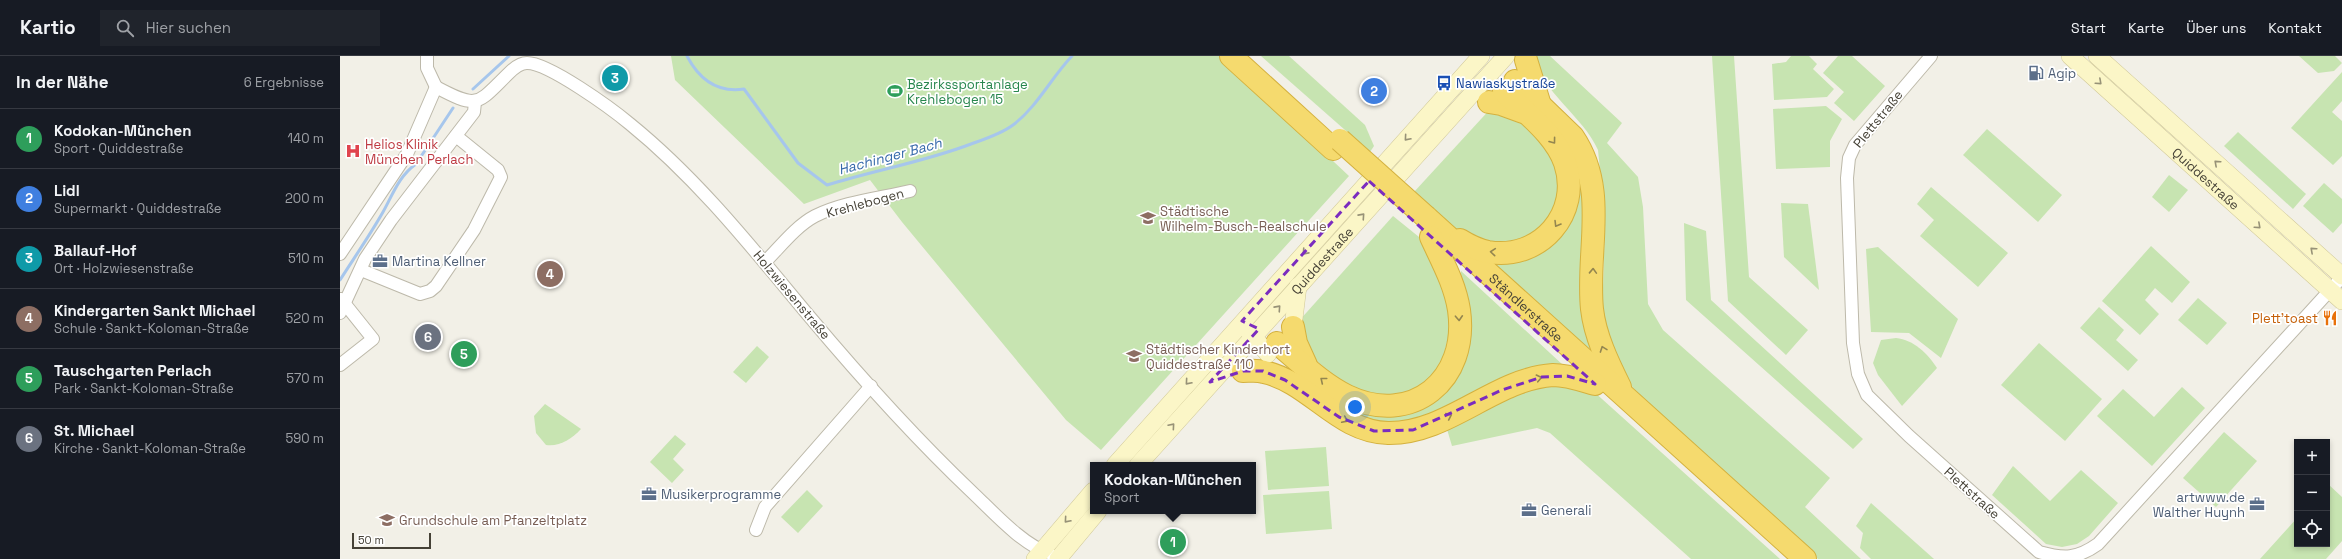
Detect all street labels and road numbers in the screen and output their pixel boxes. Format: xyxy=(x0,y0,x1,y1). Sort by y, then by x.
street label: Plettstraße xyxy=(1850,87,1906,151)
street label: Quiddestraße xyxy=(2169,144,2243,213)
street label: Krehlebogen xyxy=(824,184,906,222)
street label: Quiddestraße xyxy=(1287,223,1357,298)
street label: Holzwiesenstraße xyxy=(750,247,834,343)
street label: Ständlerstraße xyxy=(1486,270,1567,345)
street label: Plettstraße xyxy=(1940,463,2004,523)

